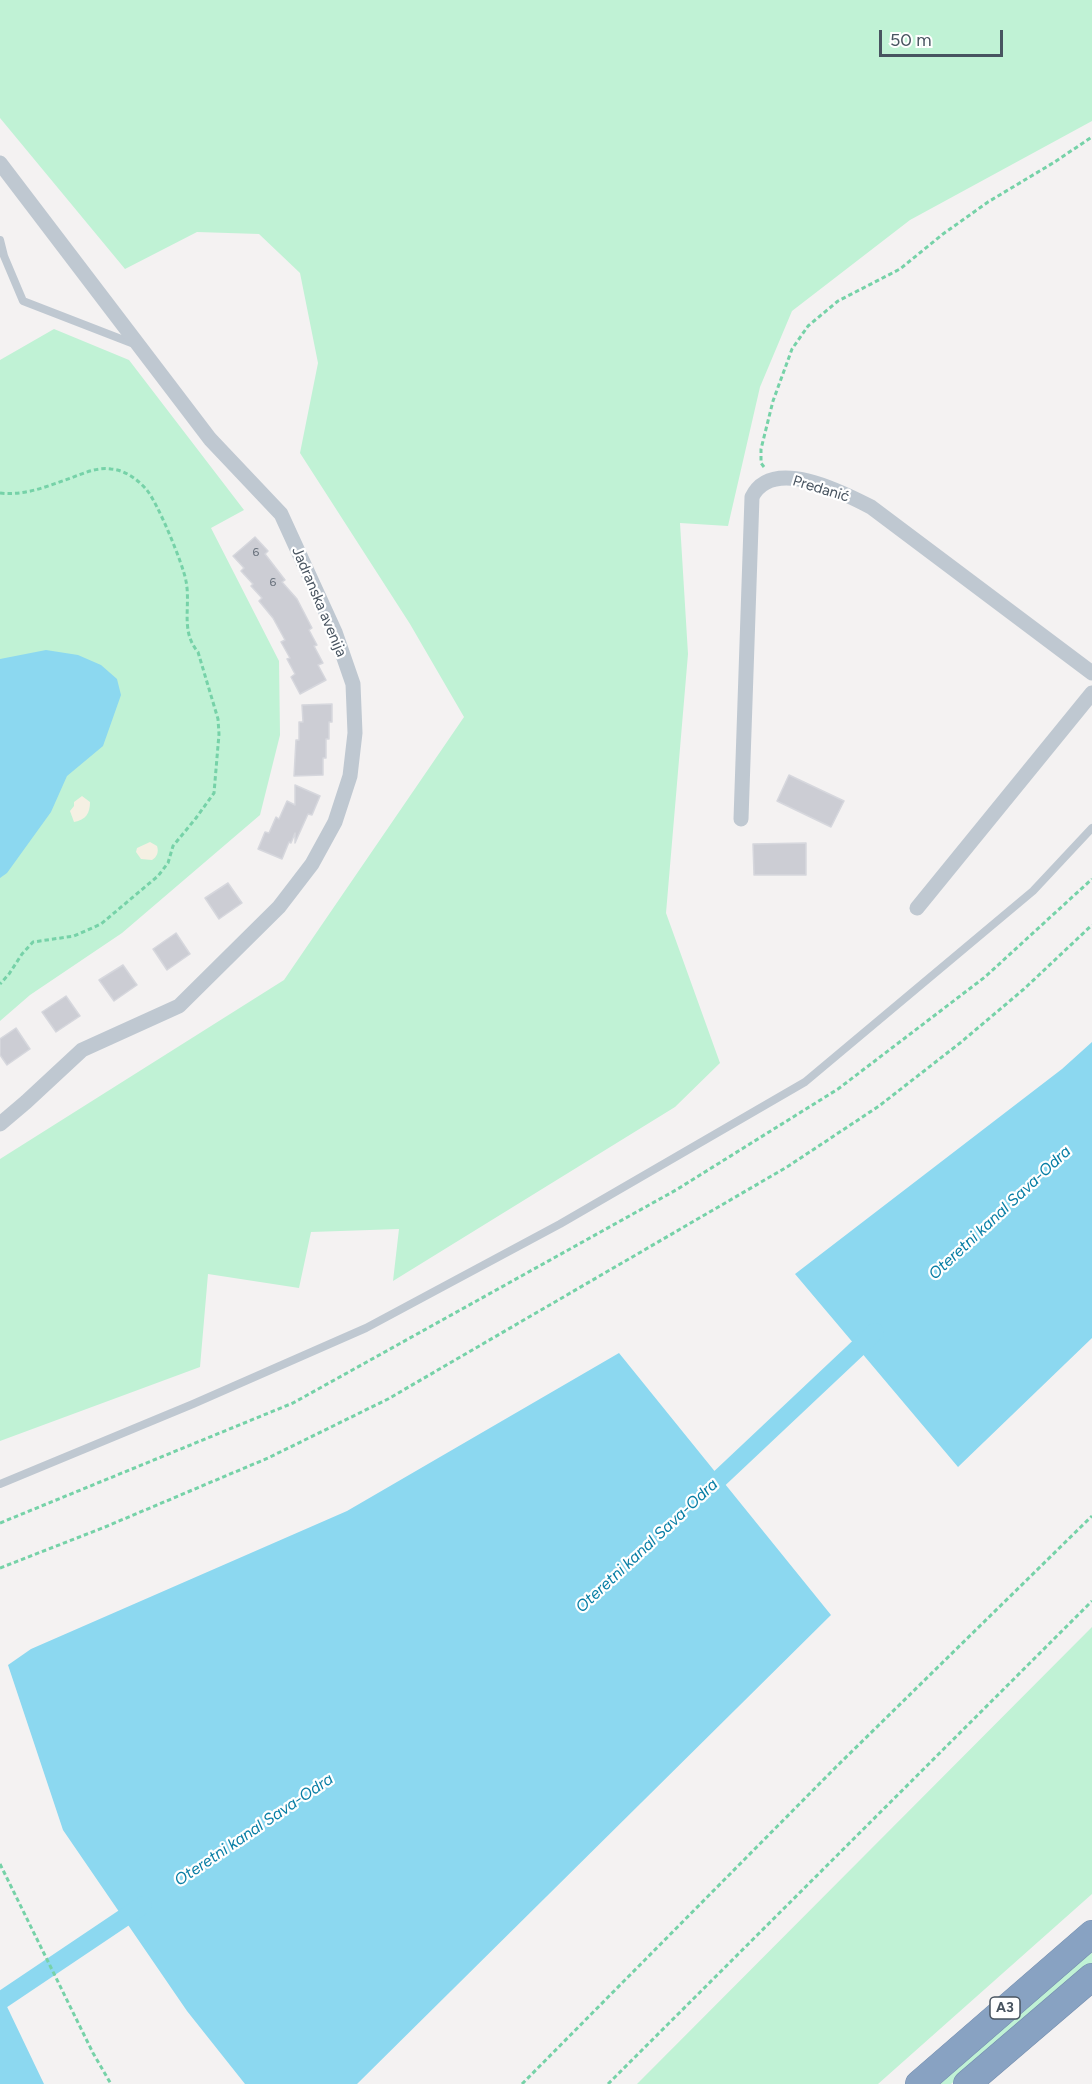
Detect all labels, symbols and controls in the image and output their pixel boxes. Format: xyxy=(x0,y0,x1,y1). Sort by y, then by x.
scale bar xyxy=(882,18,1006,56)
text: 50 m xyxy=(890,29,932,51)
street label: Predanić xyxy=(790,472,852,506)
street label: Jadranska avenija xyxy=(288,544,350,660)
house number: 6 xyxy=(253,545,259,559)
house number: 6 xyxy=(270,575,276,589)
water label: Oteretni kanal Sava-Odra xyxy=(925,1142,1075,1284)
water label: Oteretni kanal Sava-Odra xyxy=(572,1475,722,1617)
water label: Oteretni kanal Sava-Odra xyxy=(171,1770,337,1890)
road number: A3 xyxy=(990,1997,1020,2019)

